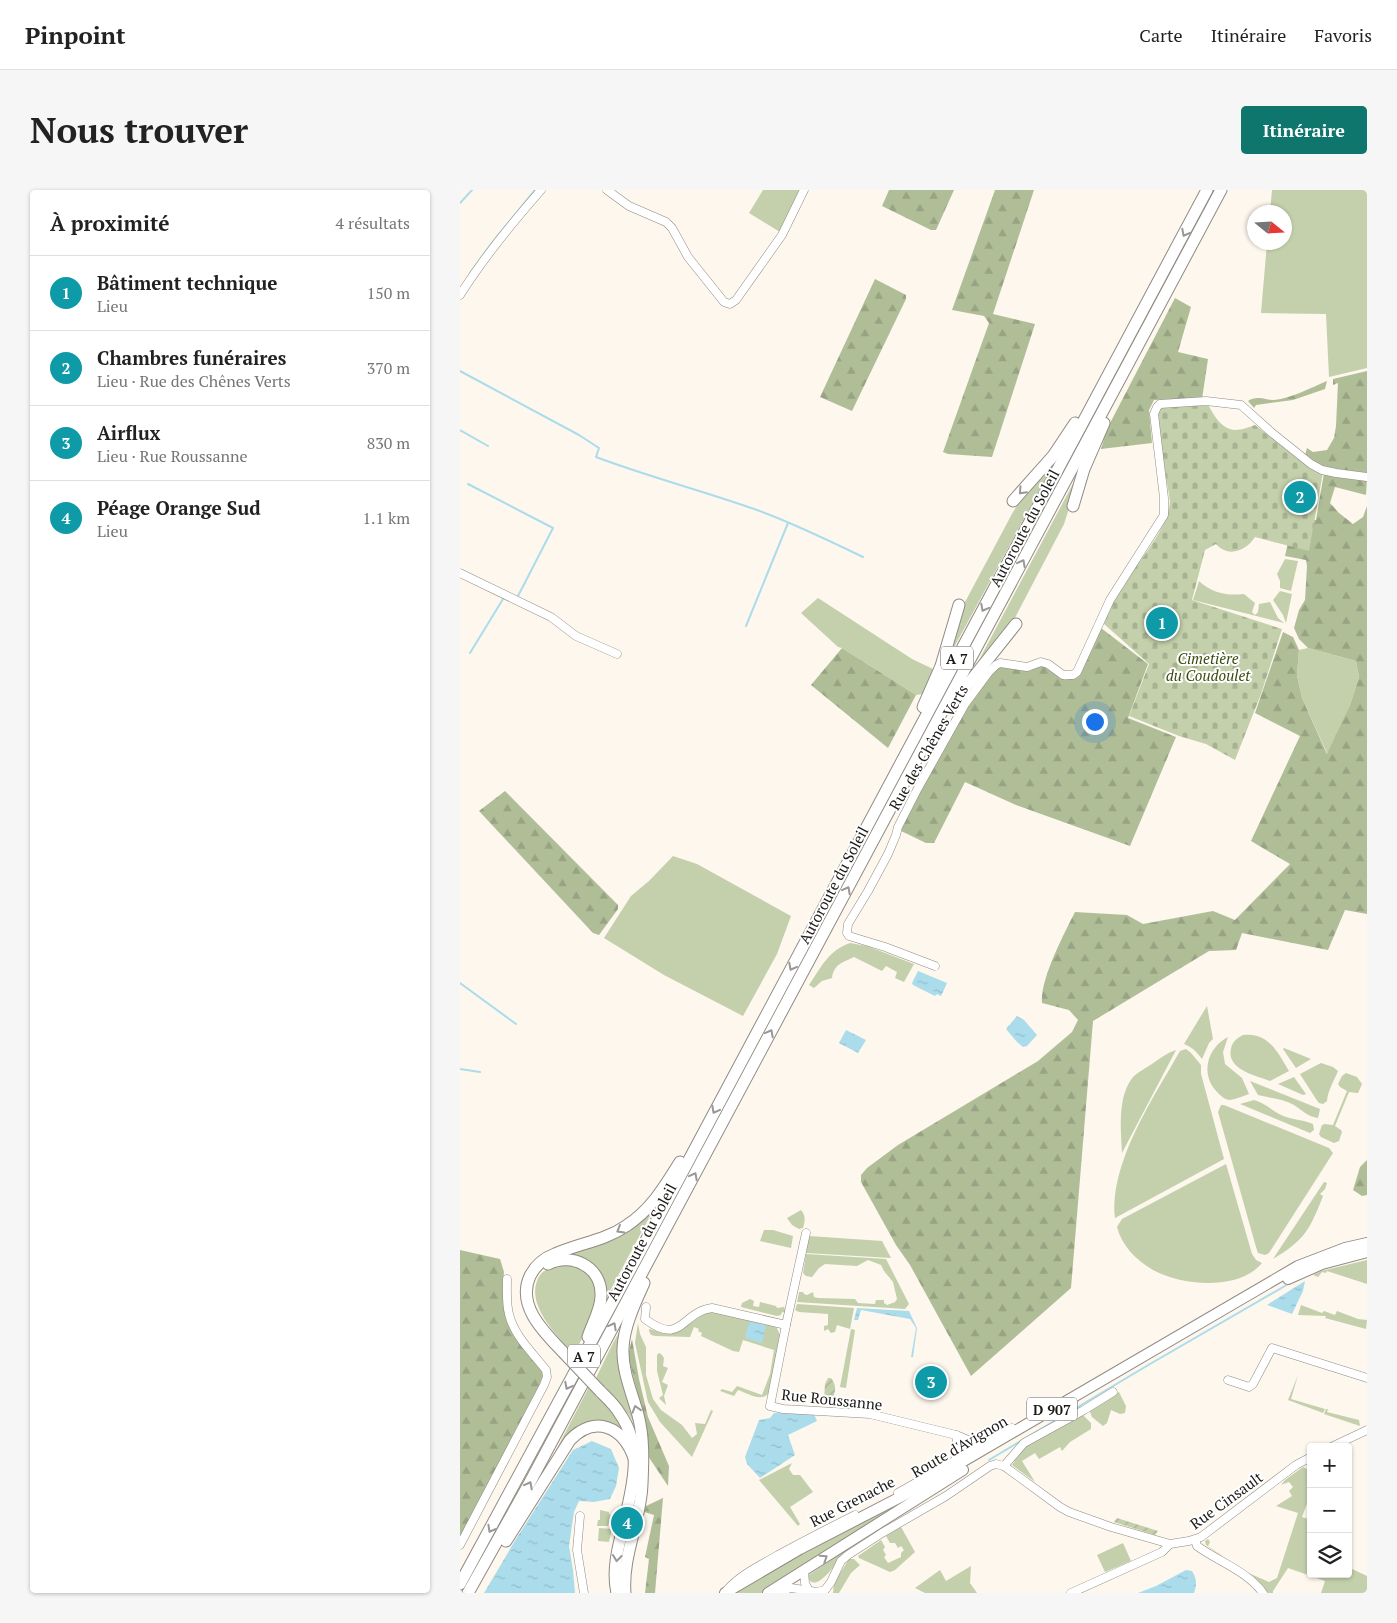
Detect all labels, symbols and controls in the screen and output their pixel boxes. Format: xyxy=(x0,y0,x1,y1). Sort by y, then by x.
text: Pinpoint xyxy=(25,19,126,51)
text: Carte xyxy=(1139,23,1183,47)
text: Itinéraire xyxy=(1211,23,1286,47)
text: Favoris xyxy=(1314,23,1372,47)
button: Itinéraire xyxy=(1241,106,1367,154)
text: Nous trouver xyxy=(30,107,248,153)
north arrow xyxy=(1247,205,1292,250)
text: À proximité xyxy=(50,209,170,237)
text: 4 résultats xyxy=(336,212,410,234)
one-way arrow xyxy=(1181,228,1191,237)
text: Bâtiment technique xyxy=(97,270,277,295)
text: 1 xyxy=(61,282,71,304)
text: 150 m xyxy=(367,282,410,304)
text: Lieu xyxy=(97,295,128,317)
text: Chambres funéraires xyxy=(97,345,286,370)
text: 2 xyxy=(61,357,71,379)
text: 370 m xyxy=(367,357,410,379)
text: Lieu · Rue des Chênes Verts xyxy=(97,370,291,392)
text: Airflux xyxy=(97,420,160,445)
text: 3 xyxy=(61,432,71,454)
text: 830 m xyxy=(367,432,410,454)
text: Lieu · Rue Roussanne xyxy=(97,445,248,467)
street label: Autoroute du Soleil xyxy=(985,466,1063,590)
pin: 2 xyxy=(1284,478,1316,516)
one-way arrow xyxy=(1019,486,1028,495)
text: Péage Orange Sud xyxy=(97,495,261,520)
text: 4 xyxy=(61,507,71,529)
text: 1.1 km xyxy=(363,507,410,529)
text: Lieu xyxy=(97,520,128,542)
one-way arrow xyxy=(1016,560,1026,569)
one-way arrow xyxy=(980,603,990,612)
pin: 1 xyxy=(1146,604,1178,642)
road number: A 7 xyxy=(941,646,973,669)
park label: Cimetière du Coudoulet xyxy=(1166,648,1251,685)
street label: Rue des Chênes Verts xyxy=(884,681,972,813)
your location xyxy=(1082,709,1108,735)
street label: Autoroute du Soleil xyxy=(794,823,872,947)
one-way arrow xyxy=(841,886,851,895)
one-way arrow xyxy=(788,962,798,971)
one-way arrow xyxy=(764,1029,774,1038)
one-way arrow xyxy=(711,1105,721,1114)
one-way arrow xyxy=(688,1173,698,1182)
street label: Autoroute du Soleil xyxy=(602,1180,680,1304)
one-way arrow xyxy=(616,1223,625,1233)
one-way arrow xyxy=(607,1322,617,1331)
road number: A 7 xyxy=(568,1344,600,1368)
pin: 3 xyxy=(915,1363,947,1401)
one-way arrow xyxy=(564,1380,574,1389)
street label: Rue Roussanne xyxy=(780,1384,884,1414)
road number: D 907 xyxy=(1027,1398,1077,1420)
one-way arrow xyxy=(631,1405,641,1414)
street label: Route d'Avignon xyxy=(907,1410,1011,1482)
map controls xyxy=(1307,1443,1352,1578)
button: + xyxy=(1307,1443,1352,1488)
street label: Rue Cinsault xyxy=(1186,1467,1267,1533)
street label: Rue Grenache xyxy=(806,1471,898,1531)
one-way arrow xyxy=(523,1481,533,1490)
button: − xyxy=(1307,1488,1352,1533)
pin: 4 xyxy=(611,1504,643,1542)
one-way arrow xyxy=(487,1523,497,1532)
button: layers xyxy=(1307,1533,1352,1578)
one-way arrow xyxy=(611,1554,622,1562)
one-way arrow xyxy=(818,1555,827,1564)

